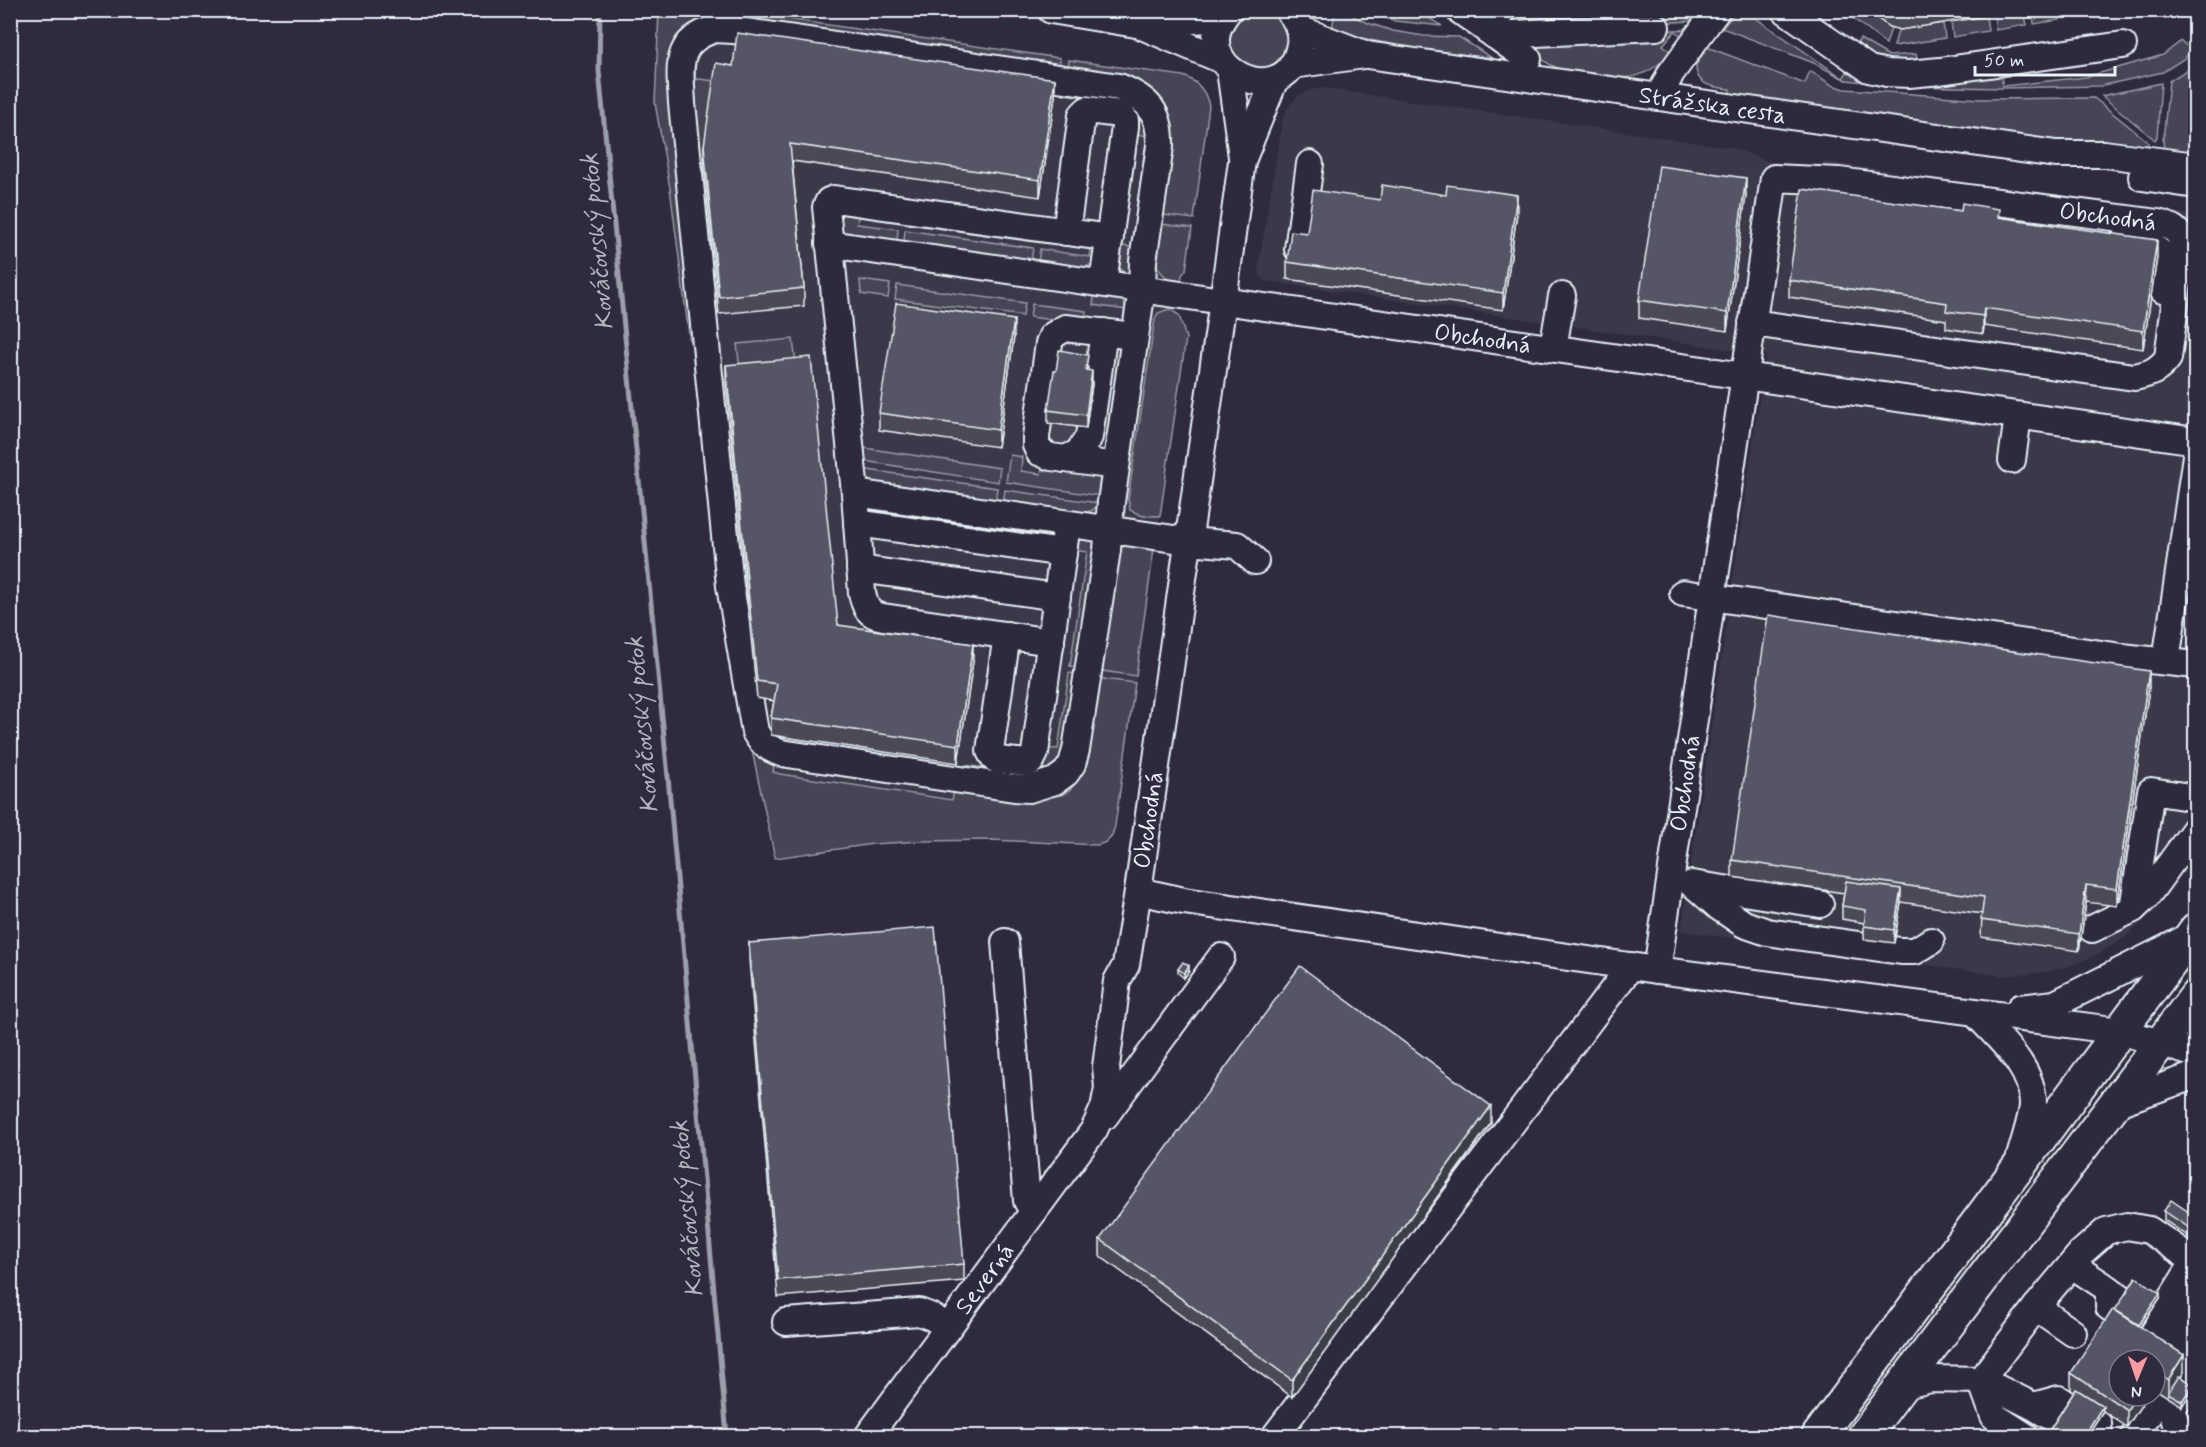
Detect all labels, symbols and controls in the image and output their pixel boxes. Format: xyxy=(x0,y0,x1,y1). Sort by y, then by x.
scale bar xyxy=(1975,39,2114,77)
text: 50 m xyxy=(1984,49,2024,73)
street label: Strážska cesta xyxy=(1637,80,1788,132)
water label: Kováčovský potok xyxy=(573,152,623,332)
street label: Obchodná xyxy=(2057,196,2158,240)
street label: Obchodná xyxy=(1432,318,1533,362)
water label: Kováčovský potok xyxy=(618,635,668,815)
street label: Obchodná xyxy=(1664,733,1709,834)
street label: Obchodná xyxy=(1127,770,1172,871)
water label: Kováčovský potok xyxy=(663,1119,713,1299)
street label: Severná xyxy=(949,1237,1022,1321)
north arrow xyxy=(2107,1348,2167,1408)
text: N xyxy=(2131,1381,2142,1402)

